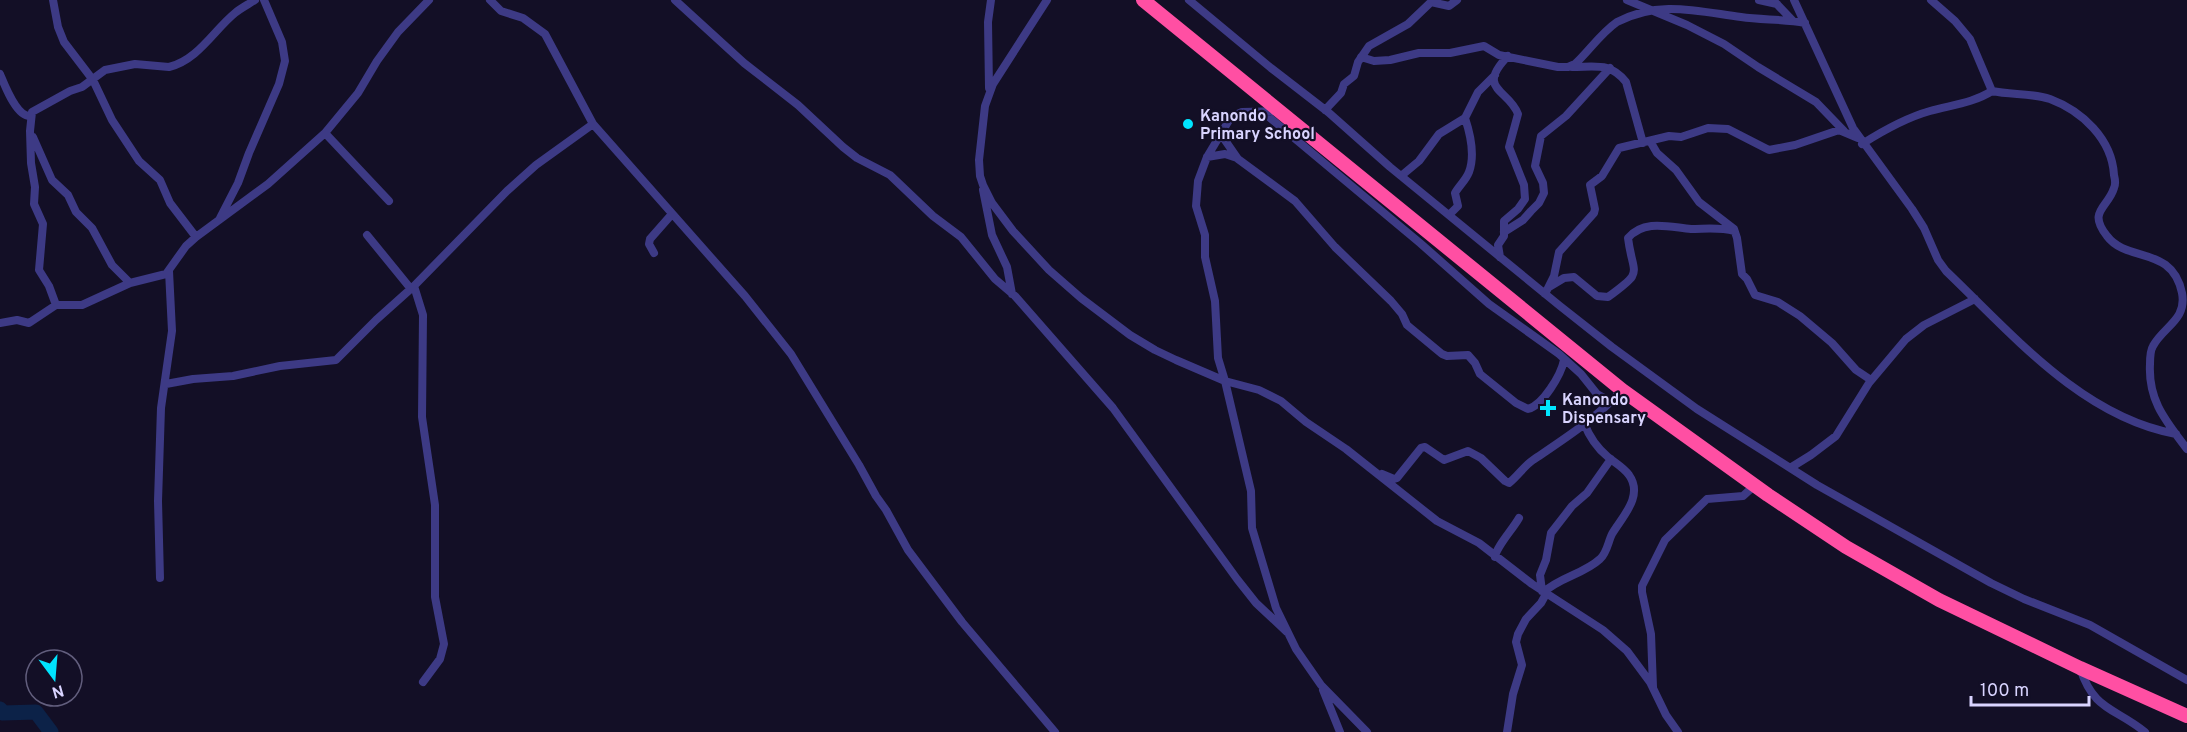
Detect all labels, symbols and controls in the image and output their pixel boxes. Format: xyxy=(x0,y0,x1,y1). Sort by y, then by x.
place label: Kanondo Primary School xyxy=(1200,107,1315,145)
marker: Kanondo Primary School xyxy=(1181,117,1195,131)
place label: Kanondo Dispensary xyxy=(1562,391,1646,429)
marker: Kanondo Dispensary xyxy=(1539,399,1557,417)
north arrow xyxy=(24,648,84,708)
scale bar xyxy=(1971,669,2090,707)
text: N xyxy=(49,679,66,702)
text: 100 m xyxy=(1980,680,2029,703)

